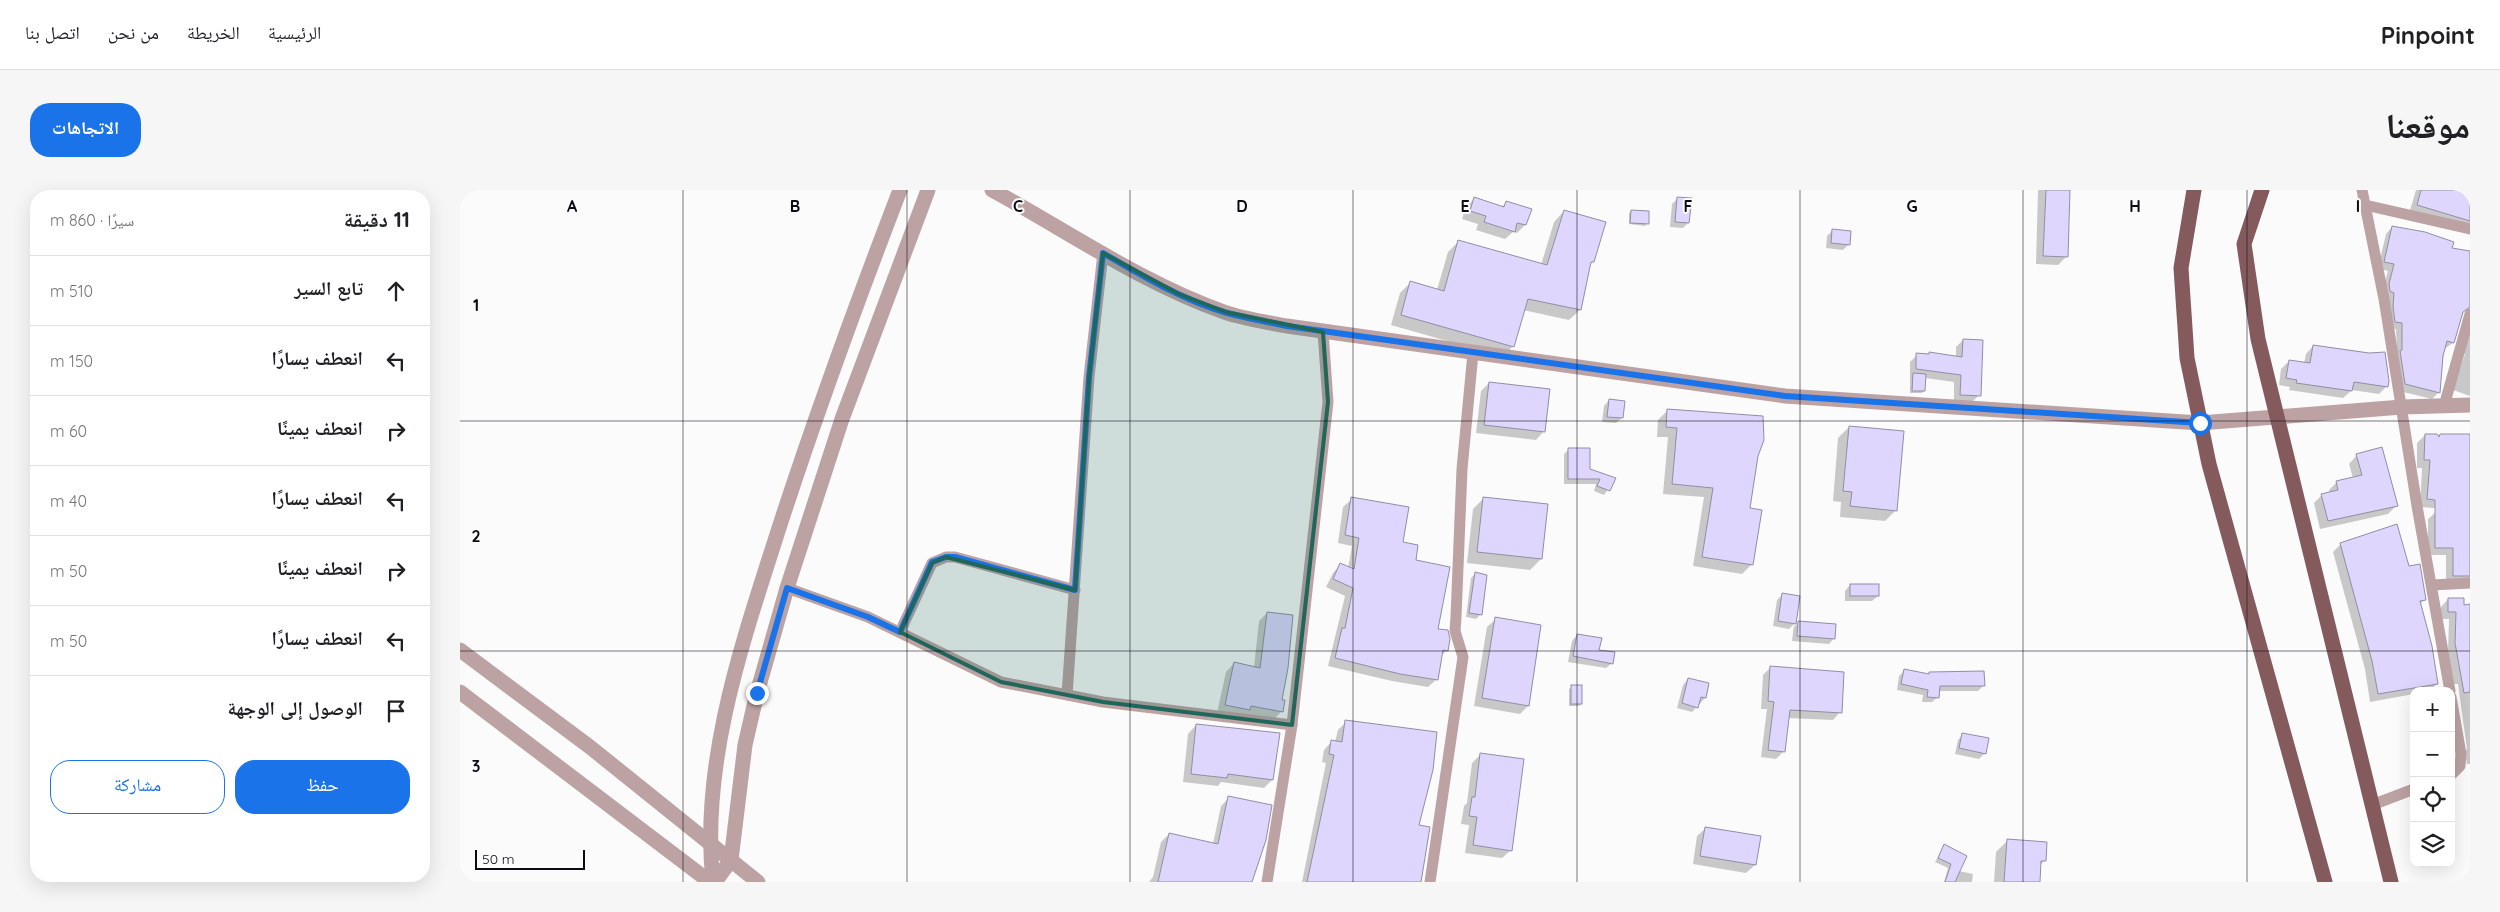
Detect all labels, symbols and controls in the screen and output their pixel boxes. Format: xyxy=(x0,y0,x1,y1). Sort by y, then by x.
text: Pinpoint xyxy=(2381,20,2475,50)
text: اتصل بنا xyxy=(25,21,80,44)
text: من نحن xyxy=(108,21,159,44)
text: الخريطة xyxy=(187,21,240,44)
text: الرئيسية xyxy=(268,21,321,44)
button: الاتجاهات xyxy=(30,103,141,157)
text: موقعنا xyxy=(2385,103,2470,147)
text: A xyxy=(567,196,578,216)
text: B xyxy=(790,196,800,216)
text: C xyxy=(1013,196,1023,216)
text: D xyxy=(1236,196,1248,216)
text: E xyxy=(1460,196,1470,216)
text: F xyxy=(1684,196,1693,216)
text: G xyxy=(1906,196,1918,216)
text: H xyxy=(2129,196,2141,216)
text: I xyxy=(2356,196,2360,216)
text: 11 دقيقة xyxy=(344,206,410,232)
text: سيرًا · 860 m xyxy=(50,210,134,230)
text: تابع السير xyxy=(294,276,363,300)
icon: ahead xyxy=(382,277,410,305)
text: 510 m xyxy=(50,281,93,301)
text: 1 xyxy=(473,295,479,315)
text: انعطف يسارًا xyxy=(272,346,363,370)
icon: left xyxy=(382,347,410,375)
text: 150 m xyxy=(50,351,93,371)
route start xyxy=(2189,412,2212,435)
text: انعطف يمينًا xyxy=(277,416,363,440)
icon: right xyxy=(382,417,410,445)
text: 60 m xyxy=(50,421,87,441)
text: انعطف يسارًا xyxy=(272,486,363,510)
icon: left xyxy=(382,487,410,515)
text: 40 m xyxy=(50,491,87,511)
text: 2 xyxy=(471,526,481,546)
text: انعطف يمينًا xyxy=(277,556,363,580)
icon: right xyxy=(382,557,410,585)
text: 50 m xyxy=(50,561,87,581)
text: انعطف يسارًا xyxy=(272,626,363,650)
icon: left xyxy=(382,627,410,655)
text: 50 m xyxy=(50,631,87,651)
route end xyxy=(746,682,769,705)
map controls xyxy=(2410,687,2455,867)
button: + xyxy=(2410,687,2455,732)
text: الوصول إلى الوجهة xyxy=(227,696,363,720)
icon: arrive xyxy=(382,697,410,725)
button: − xyxy=(2410,732,2455,777)
text: 3 xyxy=(472,756,480,776)
button: مشاركة xyxy=(50,760,225,814)
button: حفظ xyxy=(235,760,410,814)
button: locate xyxy=(2410,777,2455,822)
button: layers xyxy=(2410,822,2455,867)
scale bar xyxy=(475,847,585,870)
text: 50 m xyxy=(482,850,515,868)

